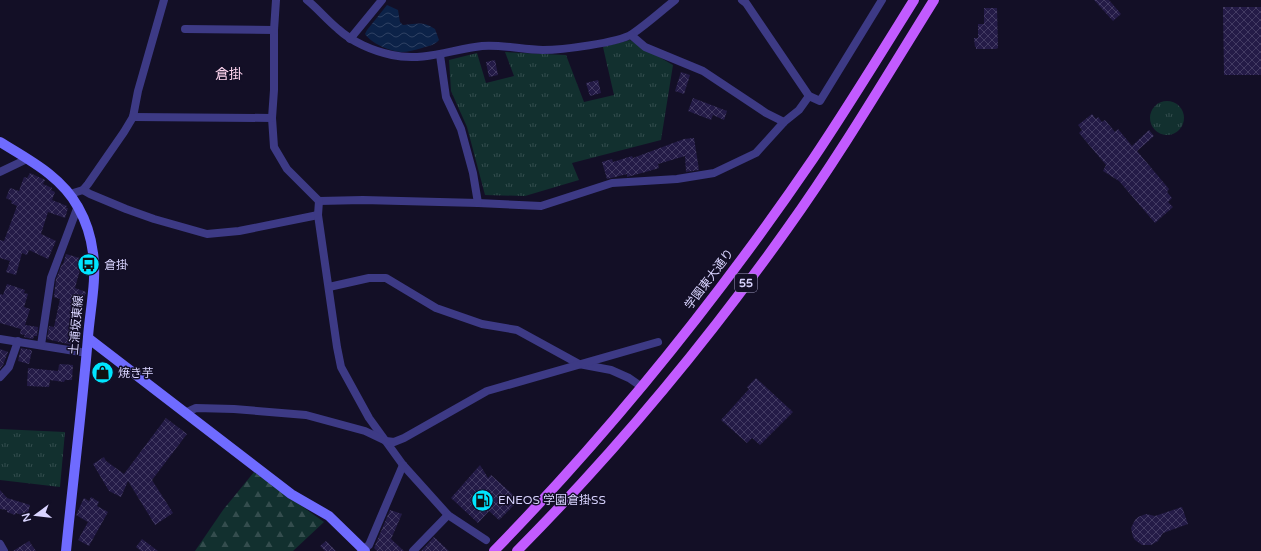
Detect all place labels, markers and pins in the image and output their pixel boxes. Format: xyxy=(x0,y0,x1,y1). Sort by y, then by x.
bus stop icon: 倉掛 xyxy=(75,252,101,278)
place label: 倉掛 xyxy=(104,258,128,272)
shop icon: 焼き芋 xyxy=(90,360,116,386)
place label: 焼き芋 xyxy=(118,366,154,380)
fuel station icon: ENEOS 学園倉掛SS xyxy=(470,487,496,513)
place label: ENEOS 学園倉掛SS xyxy=(498,493,606,507)

